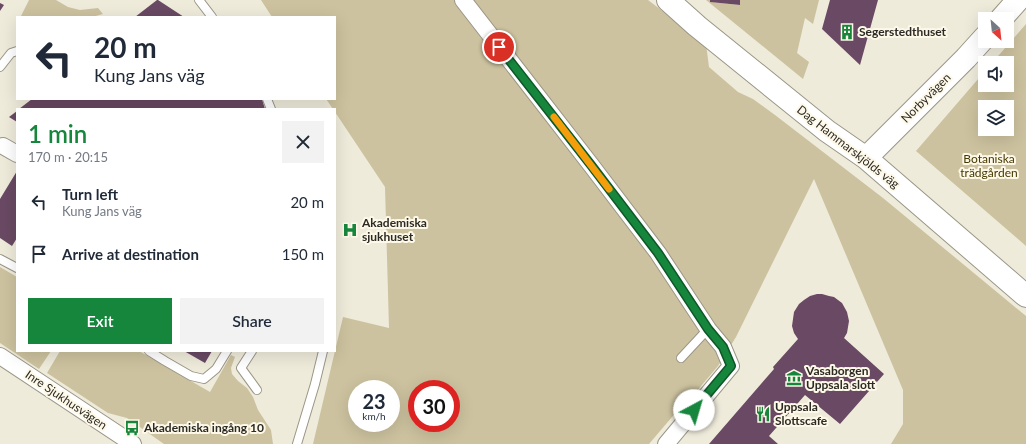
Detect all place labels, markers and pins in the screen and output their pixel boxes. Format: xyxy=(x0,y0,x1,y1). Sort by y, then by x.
building icon: Segerstedthuset xyxy=(838,23,856,41)
place label: Segerstedthuset xyxy=(859,24,947,39)
pin xyxy=(482,30,516,64)
place label: Akademiska sjukhuset xyxy=(361,215,427,244)
hospital icon: Akademiska sjukhuset xyxy=(341,221,359,239)
place label: Vasaborgen Uppsala slott xyxy=(805,363,876,392)
museum icon: Vasaborgen Uppsala slott xyxy=(785,369,803,387)
place label: Uppsala Slottscafe xyxy=(775,399,828,428)
restaurant icon: Uppsala Slottscafe xyxy=(754,405,772,423)
bus stop icon: Akademiska ingång 10 xyxy=(123,419,141,437)
place label: Akademiska ingång 10 xyxy=(143,420,264,435)

